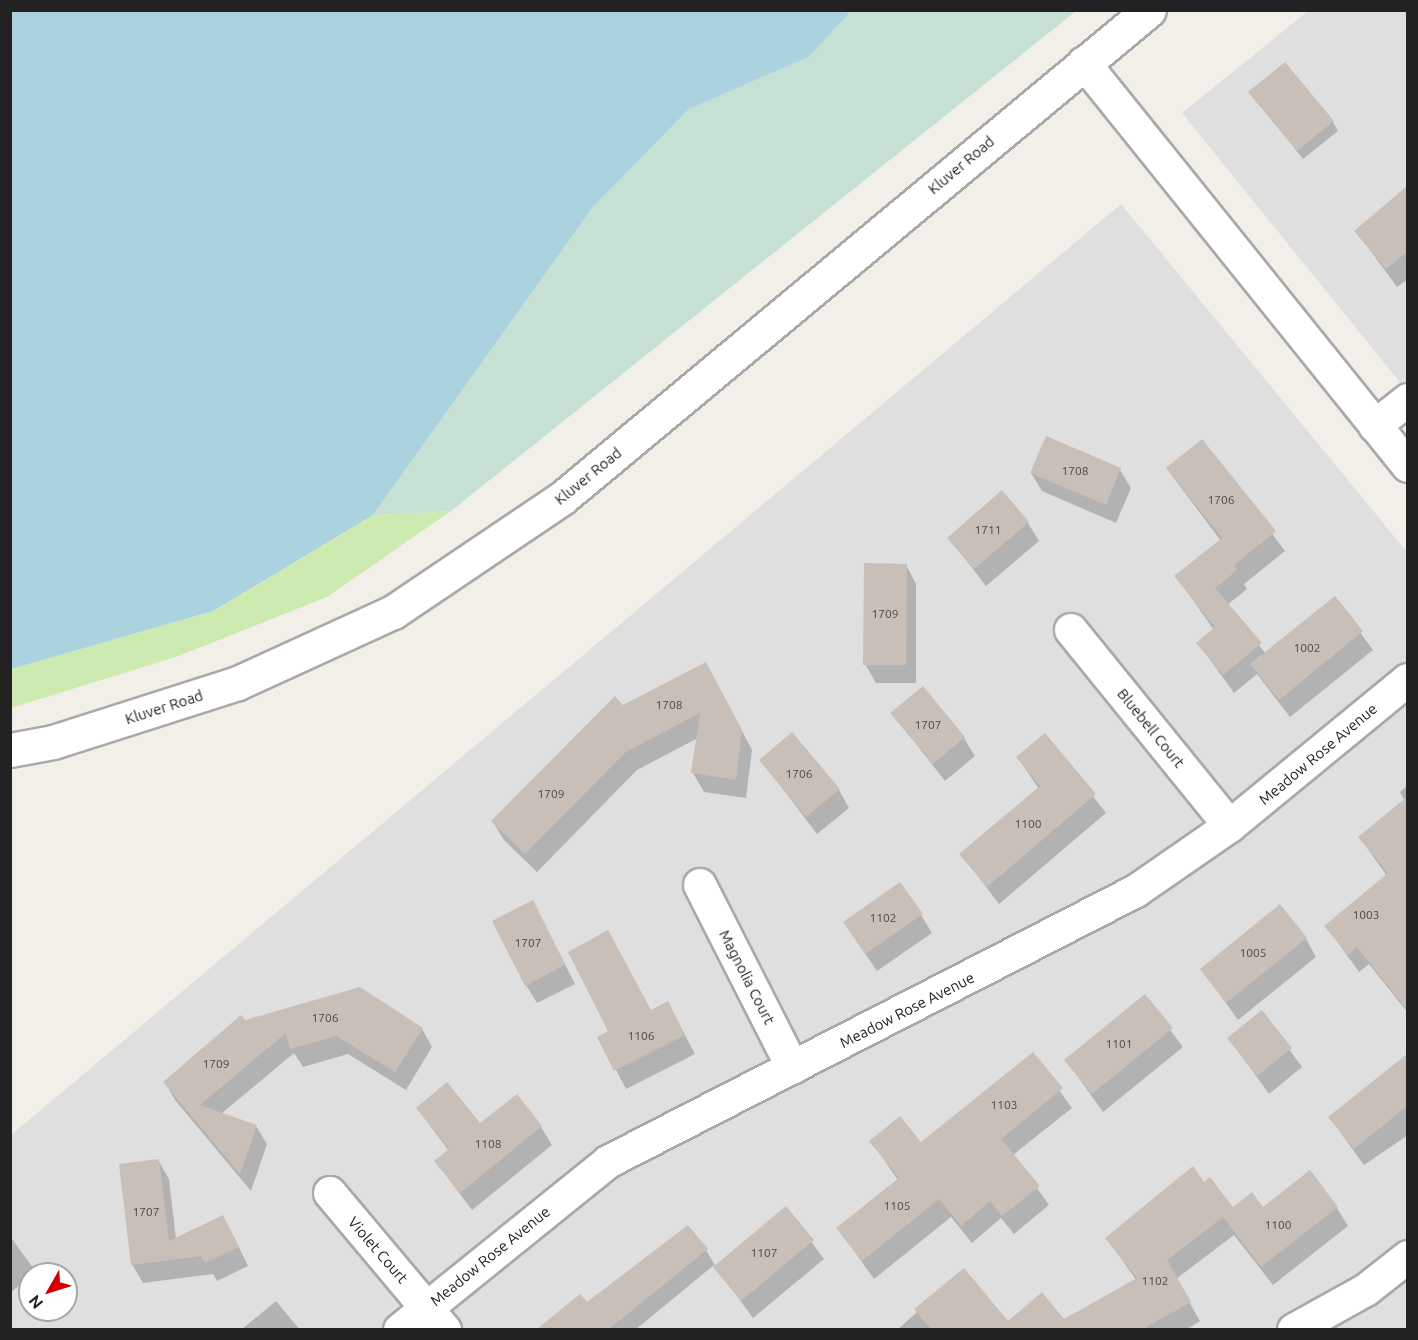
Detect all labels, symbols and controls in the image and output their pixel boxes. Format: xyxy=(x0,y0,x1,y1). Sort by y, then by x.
street label: Kluver Road xyxy=(924,132,998,198)
street label: Kluver Road xyxy=(551,444,625,508)
house number: 1708 xyxy=(1061,464,1089,478)
house number: 1706 xyxy=(1207,493,1235,507)
house number: 1711 xyxy=(974,523,1002,537)
house number: 1709 xyxy=(871,607,899,621)
house number: 1002 xyxy=(1293,641,1321,655)
street label: Bluebell Court xyxy=(1114,685,1188,771)
street label: Kluver Road xyxy=(123,686,205,728)
house number: 1708 xyxy=(655,698,683,712)
street label: Meadow Rose Avenue xyxy=(1255,699,1381,809)
house number: 1707 xyxy=(914,718,942,732)
house number: 1706 xyxy=(785,767,813,781)
house number: 1709 xyxy=(537,787,565,801)
house number: 1100 xyxy=(1014,817,1042,831)
house number: 1003 xyxy=(1352,908,1380,922)
house number: 1102 xyxy=(869,911,897,925)
street label: Magnolia Court xyxy=(715,927,779,1027)
house number: 1707 xyxy=(514,936,542,950)
house number: 1005 xyxy=(1239,946,1267,960)
street label: Meadow Rose Avenue xyxy=(837,968,977,1052)
house number: 1706 xyxy=(311,1011,339,1025)
house number: 1106 xyxy=(627,1029,655,1043)
house number: 1101 xyxy=(1105,1037,1133,1051)
house number: 1709 xyxy=(202,1057,230,1071)
house number: 1103 xyxy=(990,1098,1018,1112)
house number: 1108 xyxy=(474,1137,502,1151)
house number: 1105 xyxy=(883,1199,911,1213)
street label: Meadow Rose Avenue xyxy=(427,1202,553,1310)
house number: 1707 xyxy=(132,1205,160,1219)
street label: Violet Court xyxy=(344,1213,412,1287)
house number: 1100 xyxy=(1264,1218,1292,1232)
house number: 1107 xyxy=(750,1246,778,1260)
north arrow xyxy=(18,1262,78,1322)
house number: 1102 xyxy=(1141,1274,1169,1288)
text: N xyxy=(25,1292,46,1312)

